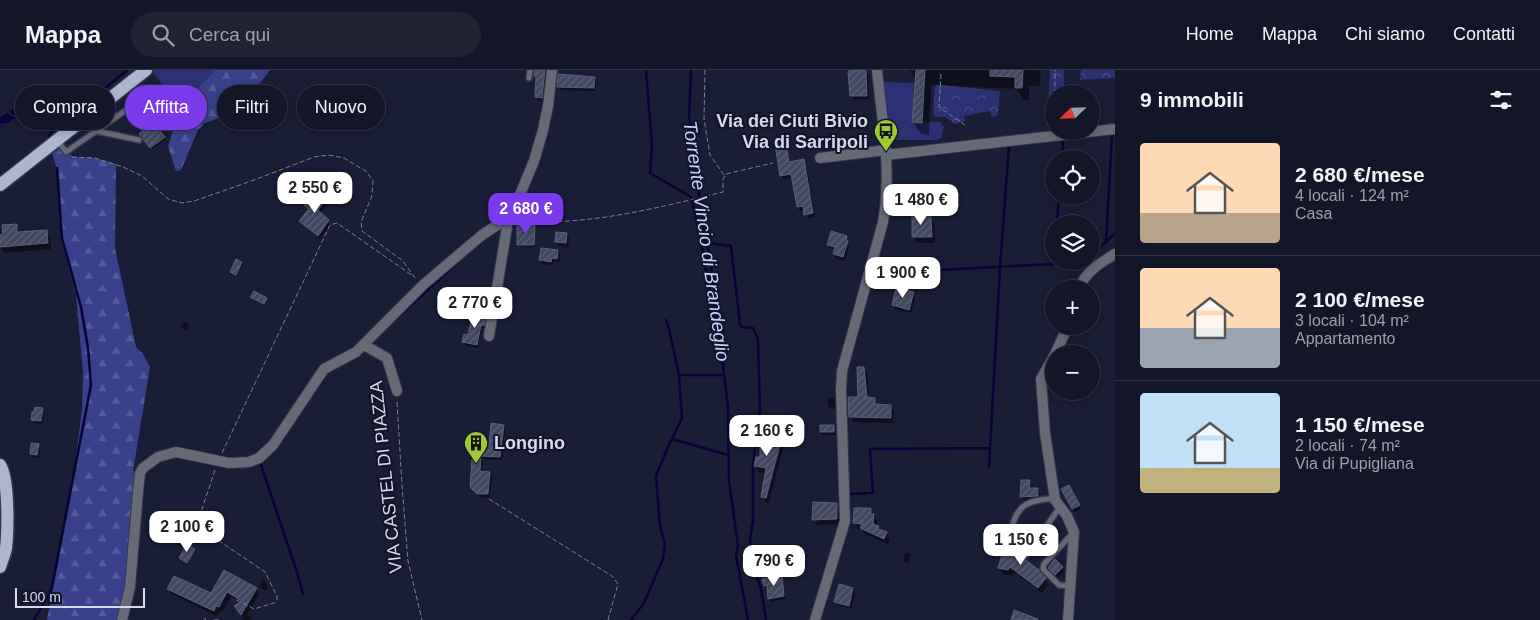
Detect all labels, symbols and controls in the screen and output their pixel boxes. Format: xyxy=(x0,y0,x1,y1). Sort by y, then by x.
search box xyxy=(131,12,481,57)
text: Mappa xyxy=(25,21,101,48)
icon: search xyxy=(149,21,177,49)
text: Cerca qui xyxy=(189,24,270,45)
text: Home xyxy=(1186,24,1234,44)
text: Mappa xyxy=(1262,24,1317,44)
text: Chi siamo xyxy=(1345,24,1425,44)
text: Contatti xyxy=(1453,24,1515,44)
chip: Compra xyxy=(15,85,115,130)
chip: Affitta xyxy=(125,85,207,130)
chip: Filtri xyxy=(217,85,287,130)
chip: Nuovo xyxy=(297,85,385,130)
north arrow xyxy=(1045,85,1100,140)
map controls xyxy=(1045,85,1100,400)
icon: filters xyxy=(1487,86,1515,114)
text: 9 immobili xyxy=(1140,88,1244,111)
place label: Via dei Ciuti Bivio Via di Sarripoli xyxy=(716,111,868,152)
bus stop icon: Via dei Ciuti Bivio Via di Sarripoli xyxy=(873,118,899,152)
water label: Torrente Vincio di Brandeglio xyxy=(679,119,734,363)
button: locate xyxy=(1045,150,1100,205)
icon: home xyxy=(1180,163,1240,223)
text: 2 680 €/mese xyxy=(1295,163,1425,186)
pin: 2 550 € xyxy=(269,172,361,214)
text: 2 550 € xyxy=(288,179,342,196)
pin: 1 480 € xyxy=(875,184,967,226)
text: 4 locali · 124 m² xyxy=(1295,187,1409,204)
text: 1 480 € xyxy=(894,191,948,208)
pin: 2 680 € xyxy=(480,192,572,235)
text: 2 680 € xyxy=(499,200,553,217)
text: Casa xyxy=(1295,205,1332,222)
button: layers xyxy=(1045,215,1100,270)
pin: 1 900 € xyxy=(857,256,949,299)
text: 1 900 € xyxy=(876,264,930,281)
button: + xyxy=(1045,280,1100,335)
pin: 2 770 € xyxy=(429,286,521,329)
icon: home xyxy=(1180,288,1240,348)
text: 2 100 €/mese xyxy=(1295,288,1425,311)
text: 2 770 € xyxy=(448,294,502,311)
text: 3 locali · 104 m² xyxy=(1295,312,1409,329)
text: Appartamento xyxy=(1295,330,1396,347)
button: − xyxy=(1045,345,1100,400)
street label: VIA CASTEL DI PIAZZA xyxy=(366,380,406,574)
icon: home xyxy=(1180,413,1240,473)
text: 1 150 €/mese xyxy=(1295,413,1425,436)
pin: 2 160 € xyxy=(721,414,813,457)
text: 2 160 € xyxy=(740,422,794,439)
building icon: Longino xyxy=(463,430,489,464)
place label: Longino xyxy=(494,433,565,453)
text: 2 locali · 74 m² xyxy=(1295,437,1400,454)
text: Via di Pupigliana xyxy=(1295,455,1414,472)
pin: 2 100 € xyxy=(141,510,233,553)
text: 2 100 € xyxy=(160,518,214,535)
pin: 1 150 € xyxy=(975,524,1067,566)
text: 1 150 € xyxy=(994,531,1048,548)
pin: 790 € xyxy=(739,544,809,587)
text: 790 € xyxy=(754,552,794,569)
scale bar xyxy=(15,585,145,608)
text: 100 m xyxy=(22,589,61,605)

